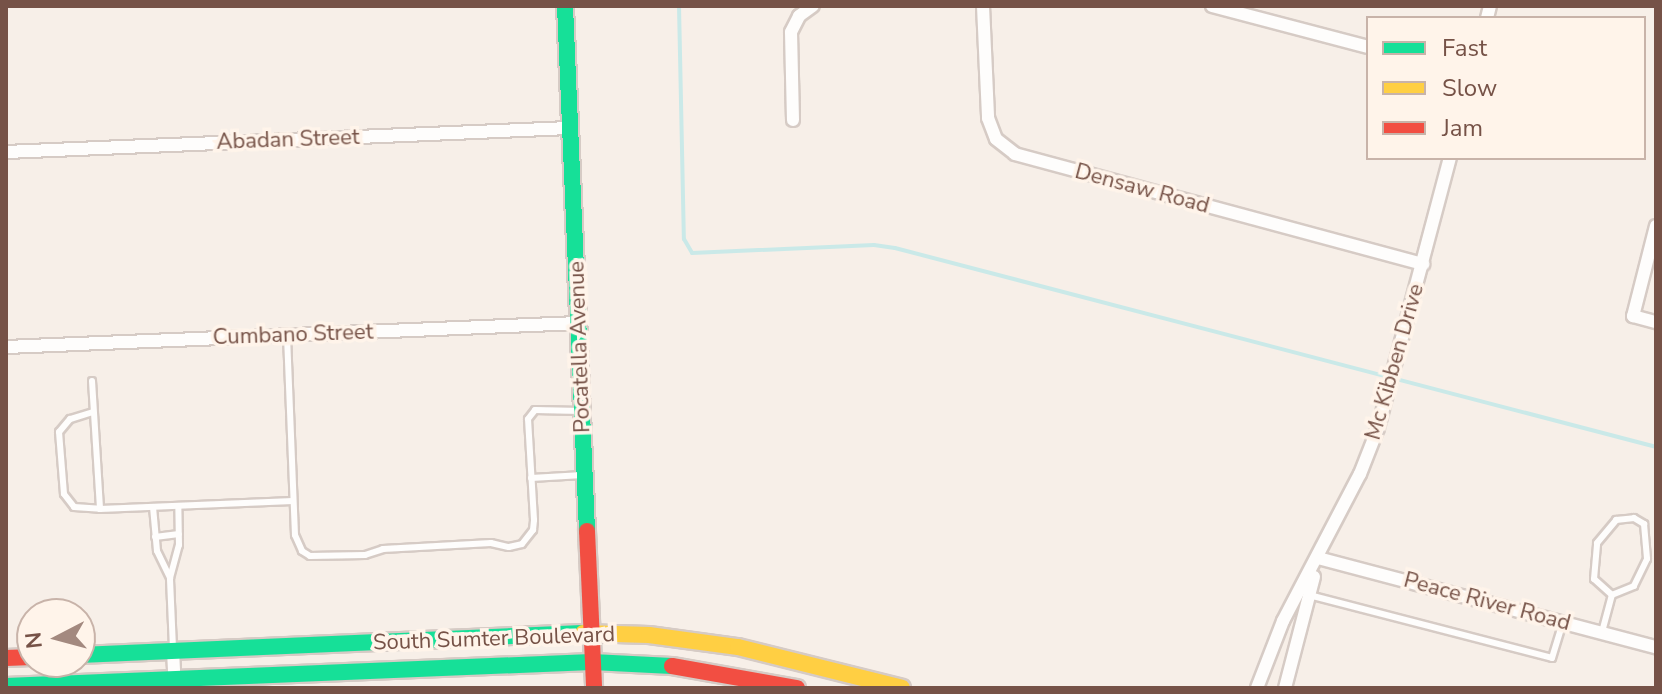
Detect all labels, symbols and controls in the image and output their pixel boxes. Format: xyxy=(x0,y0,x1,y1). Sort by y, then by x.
legend xyxy=(1366,16,1646,160)
text: Fast xyxy=(1442,32,1487,64)
text: Slow xyxy=(1442,72,1497,104)
text: Jam xyxy=(1442,112,1483,144)
street label: Abadan Street xyxy=(216,124,360,156)
street label: Densaw Road xyxy=(1072,158,1212,220)
street label: Pocatella Avenue xyxy=(564,261,596,433)
street label: Mc Kibben Drive xyxy=(1360,281,1430,443)
street label: Cumbano Street xyxy=(212,319,374,351)
street label: Peace River Road xyxy=(1401,567,1573,637)
north arrow xyxy=(16,598,96,678)
street label: South Sumter Boulevard xyxy=(373,622,615,656)
text: N xyxy=(18,631,50,650)

